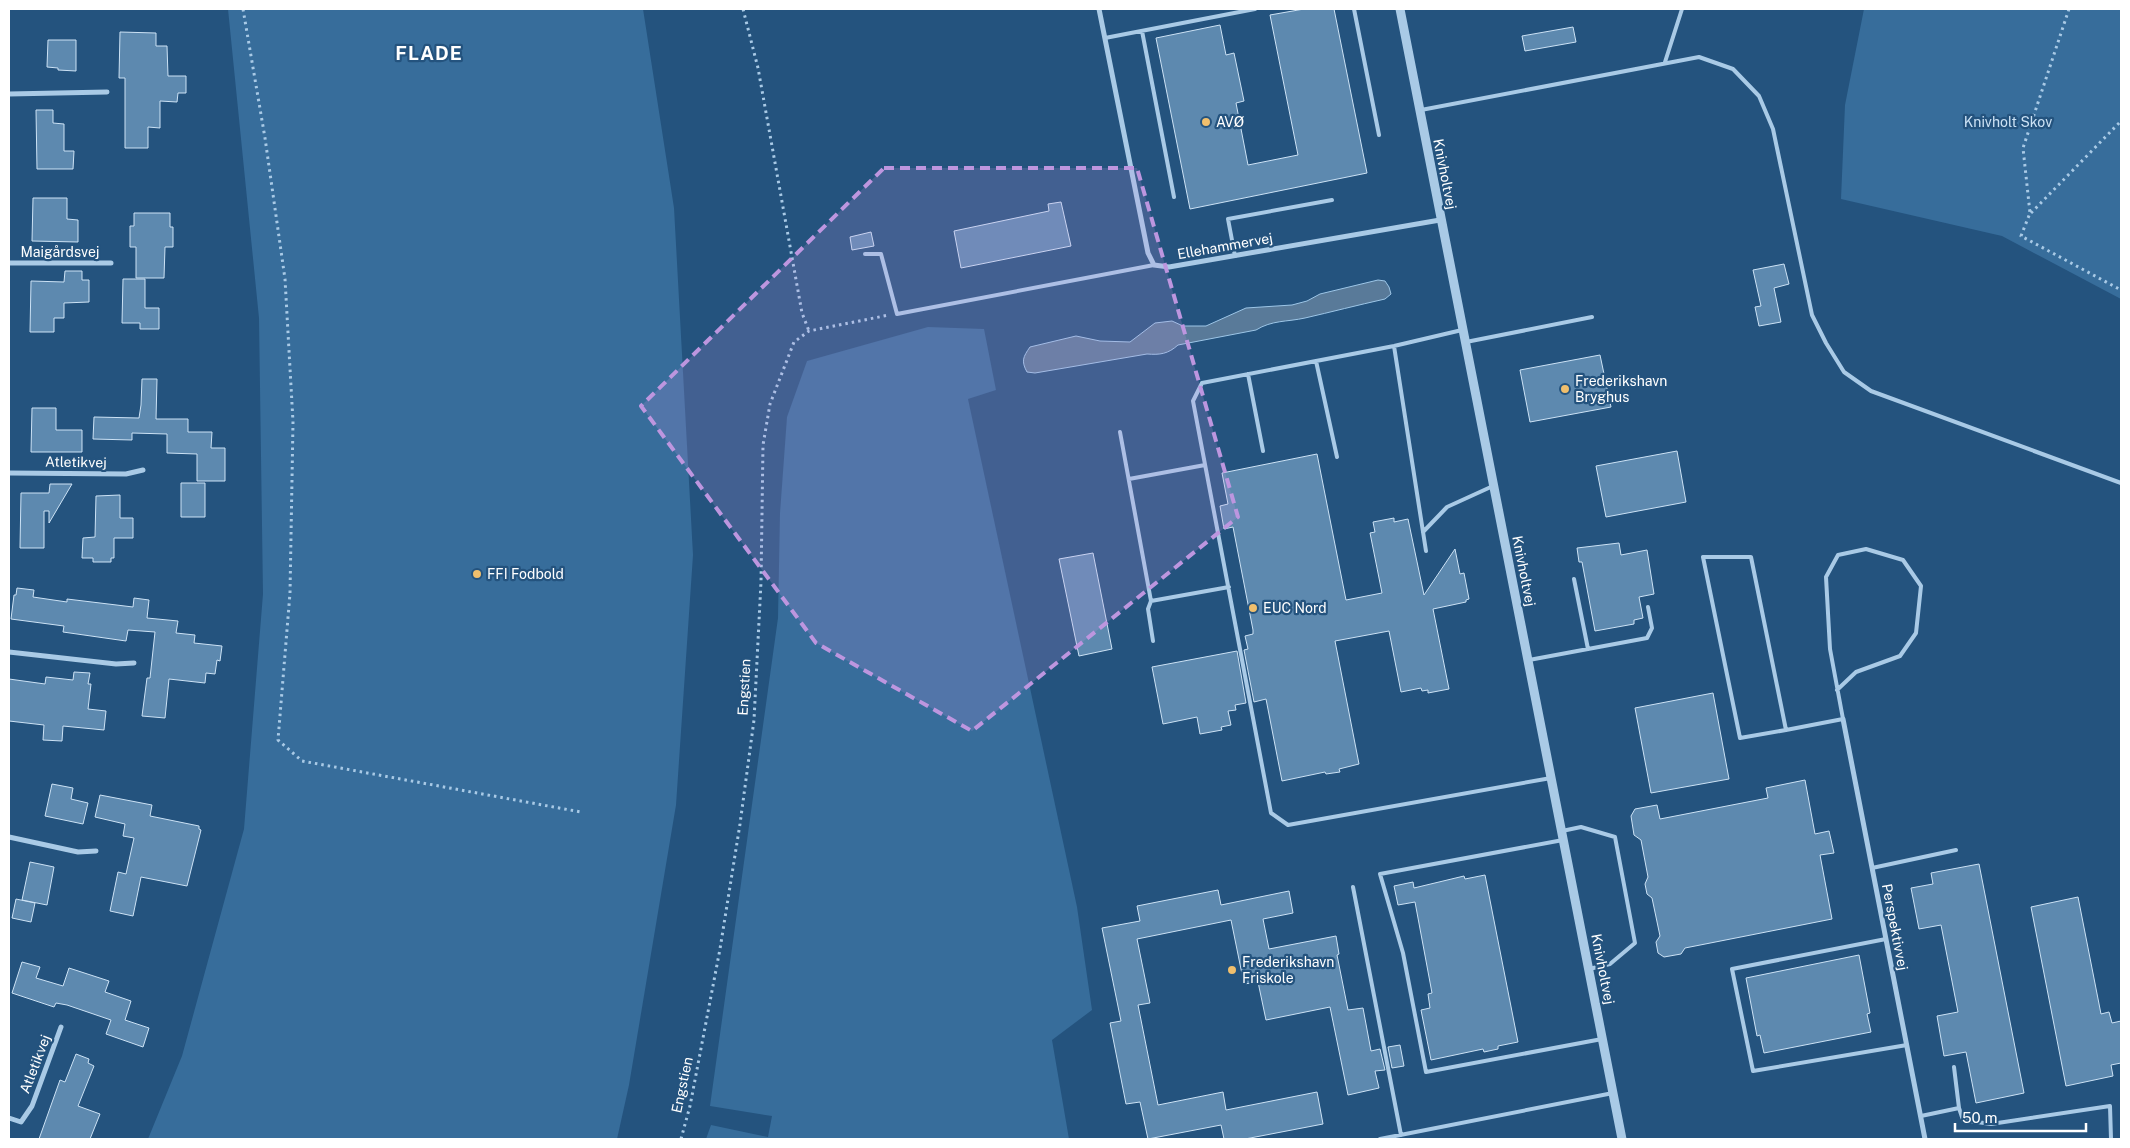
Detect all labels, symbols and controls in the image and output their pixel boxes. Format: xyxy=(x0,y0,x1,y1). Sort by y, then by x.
district label: FLADE xyxy=(395,42,463,64)
place label: AVØ xyxy=(1216,114,1245,130)
park label: Knivholt Skov xyxy=(1964,114,2052,130)
marker: AVØ xyxy=(1200,116,1212,128)
street label: Knivholtvej xyxy=(1430,137,1460,211)
street label: Ellehammervej xyxy=(1176,230,1274,262)
street label: Maigårdsvej xyxy=(20,244,100,260)
place label: Frederikshavn Bryghus xyxy=(1575,373,1667,405)
marker: Frederikshavn Bryghus xyxy=(1559,383,1571,395)
street label: Atletikvej xyxy=(45,453,107,471)
street label: Knivholtvej xyxy=(1509,534,1539,608)
place label: FFI Fodbold xyxy=(487,566,564,582)
marker: FFI Fodbold xyxy=(471,568,483,580)
place label: EUC Nord xyxy=(1263,600,1327,616)
marker: EUC Nord xyxy=(1247,602,1259,614)
street label: Engstien xyxy=(735,658,753,716)
street label: Perspektivvej xyxy=(1879,882,1911,972)
street label: Knivholtvej xyxy=(1588,932,1618,1006)
place label: Frederikshavn Friskole xyxy=(1242,954,1334,986)
marker: Frederikshavn Friskole xyxy=(1226,964,1238,976)
street label: Atletikvej xyxy=(16,1032,54,1096)
street label: Engstien xyxy=(668,1056,696,1114)
scale bar xyxy=(1955,1100,2086,1132)
text: 50 m xyxy=(1962,1109,1997,1126)

